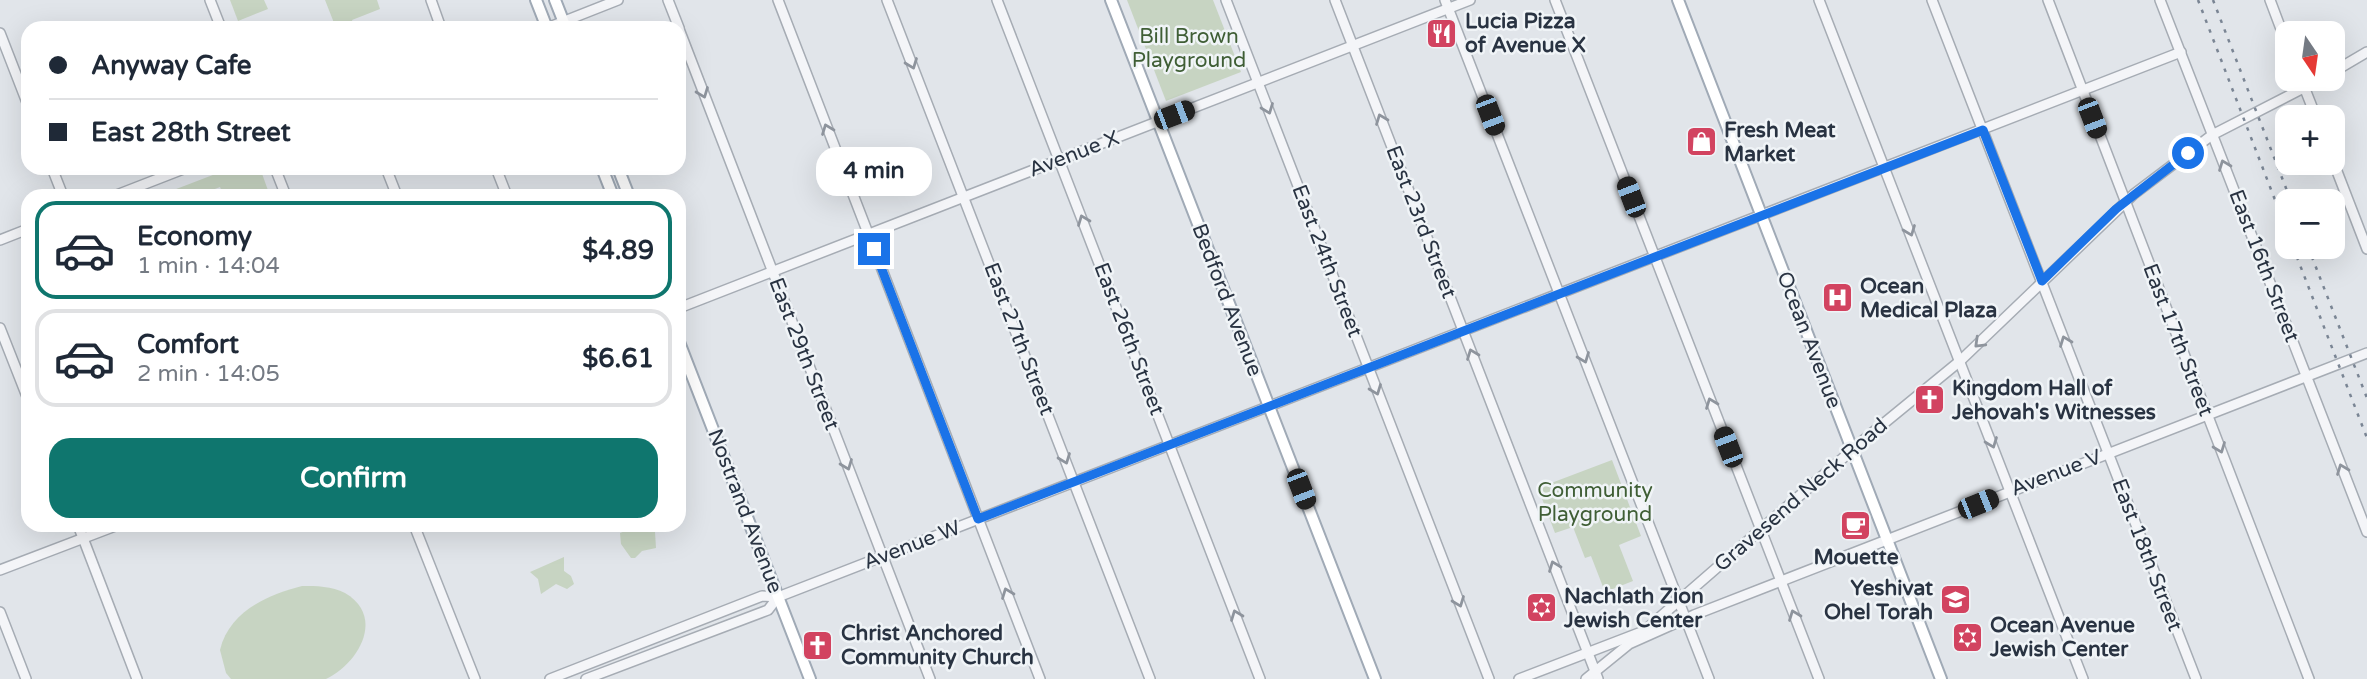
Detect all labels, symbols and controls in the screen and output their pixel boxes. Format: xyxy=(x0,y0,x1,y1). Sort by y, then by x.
place label: Lucia Pizza of Avenue X xyxy=(1465,9,1586,58)
restaurant icon: Lucia Pizza of Avenue X xyxy=(1425,16,1459,50)
north arrow xyxy=(2275,21,2345,91)
map controls xyxy=(2275,21,2345,259)
park label: Bill Brown Playground xyxy=(1132,24,1246,73)
text: Anyway Cafe xyxy=(91,50,252,81)
one-way arrow xyxy=(903,57,917,69)
one-way arrow xyxy=(695,86,709,98)
car xyxy=(1473,92,1508,138)
car xyxy=(2075,95,2110,141)
car xyxy=(1151,98,1198,132)
one-way arrow xyxy=(1260,103,1274,115)
button: + xyxy=(2275,105,2345,175)
one-way arrow xyxy=(1375,113,1389,125)
text: East 28th Street xyxy=(91,117,291,148)
place label: Fresh Meat Market xyxy=(1724,118,1836,167)
one-way arrow xyxy=(822,124,836,136)
street label: Avenue X xyxy=(1025,125,1123,183)
shop icon: Fresh Meat Market xyxy=(1684,125,1718,159)
route start xyxy=(2172,137,2204,169)
street label: East 23rd Street xyxy=(1380,142,1462,302)
callout: 4 min xyxy=(816,148,932,196)
text: 4 min xyxy=(843,157,905,185)
one-way arrow xyxy=(2219,160,2233,172)
car xyxy=(1614,174,1649,220)
street label: East 24th Street xyxy=(1286,181,1368,341)
street label: East 16th Street xyxy=(2223,186,2305,346)
button: − xyxy=(2275,189,2345,259)
one-way arrow xyxy=(1078,215,1092,227)
icon: car xyxy=(53,219,116,282)
street label: Bedford Avenue xyxy=(1186,220,1268,380)
text: Economy xyxy=(137,221,252,252)
one-way arrow xyxy=(1901,225,1915,237)
route end xyxy=(858,233,890,265)
text: $4.89 xyxy=(582,235,654,266)
text: 1 min · 14:04 xyxy=(137,252,280,280)
street label: East 27th Street xyxy=(978,259,1060,419)
street label: East 26th Street xyxy=(1088,259,1170,419)
street label: East 17th Street xyxy=(2137,260,2219,420)
street label: Ocean Avenue xyxy=(1771,268,1847,412)
street label: East 29th Street xyxy=(763,274,845,434)
place label: Ocean Medical Plaza xyxy=(1860,274,1997,323)
hospital icon: Ocean Medical Plaza xyxy=(1820,281,1854,315)
icon: car xyxy=(53,327,116,390)
text: Comfort xyxy=(137,329,239,360)
one-way arrow xyxy=(1975,335,1987,347)
one-way arrow xyxy=(2059,336,2073,348)
text: $6.61 xyxy=(582,343,654,374)
one-way arrow xyxy=(1466,348,1480,360)
one-way arrow xyxy=(1575,351,1589,363)
text: 2 min · 14:05 xyxy=(137,360,280,388)
place label: Kingdom Hall of Jehovah's Witnesses xyxy=(1951,376,2156,425)
church icon: Kingdom Hall of Jehovah's Witnesses xyxy=(1912,383,1946,417)
one-way arrow xyxy=(1368,384,1382,396)
one-way arrow xyxy=(1706,398,1720,410)
street label: Gravesend Neck Road xyxy=(1709,413,1893,577)
car xyxy=(1711,424,1746,470)
street label: Nostrand Avenue xyxy=(702,425,788,597)
one-way arrow xyxy=(1984,437,1998,449)
button: Confirm xyxy=(49,438,658,518)
one-way arrow xyxy=(2211,442,2225,454)
street label: Avenue V xyxy=(2007,444,2105,502)
one-way arrow xyxy=(1056,452,1070,464)
one-way arrow xyxy=(839,458,853,470)
one-way arrow xyxy=(2337,463,2351,475)
car xyxy=(1284,466,1319,512)
street label: East 18th Street xyxy=(2106,475,2188,635)
park label: Community Playground xyxy=(1537,478,1653,527)
car xyxy=(1955,486,2002,522)
cafe icon: Mouette xyxy=(1839,508,1873,542)
street label: Avenue W xyxy=(860,515,964,575)
place label: Mouette xyxy=(1813,545,1899,570)
one-way arrow xyxy=(1549,560,1563,572)
place label: Yeshivat Ohel Torah xyxy=(1824,576,1933,625)
school or university icon: Yeshivat Ohel Torah xyxy=(1939,583,1973,617)
place label: Nachlath Zion Jewish Center xyxy=(1563,584,1704,633)
one-way arrow xyxy=(1001,587,1015,599)
synagogue icon: Nachlath Zion Jewish Center xyxy=(1524,591,1558,625)
one-way arrow xyxy=(1450,596,1464,608)
one-way arrow xyxy=(1230,610,1244,622)
one-way arrow xyxy=(1788,610,1802,622)
place label: Ocean Avenue Jewish Center xyxy=(1989,613,2135,662)
synagogue icon: Ocean Avenue Jewish Center xyxy=(1950,620,1984,654)
place label: Christ Anchored Community Church xyxy=(841,621,1034,670)
church icon: Christ Anchored Community Church xyxy=(801,628,835,662)

